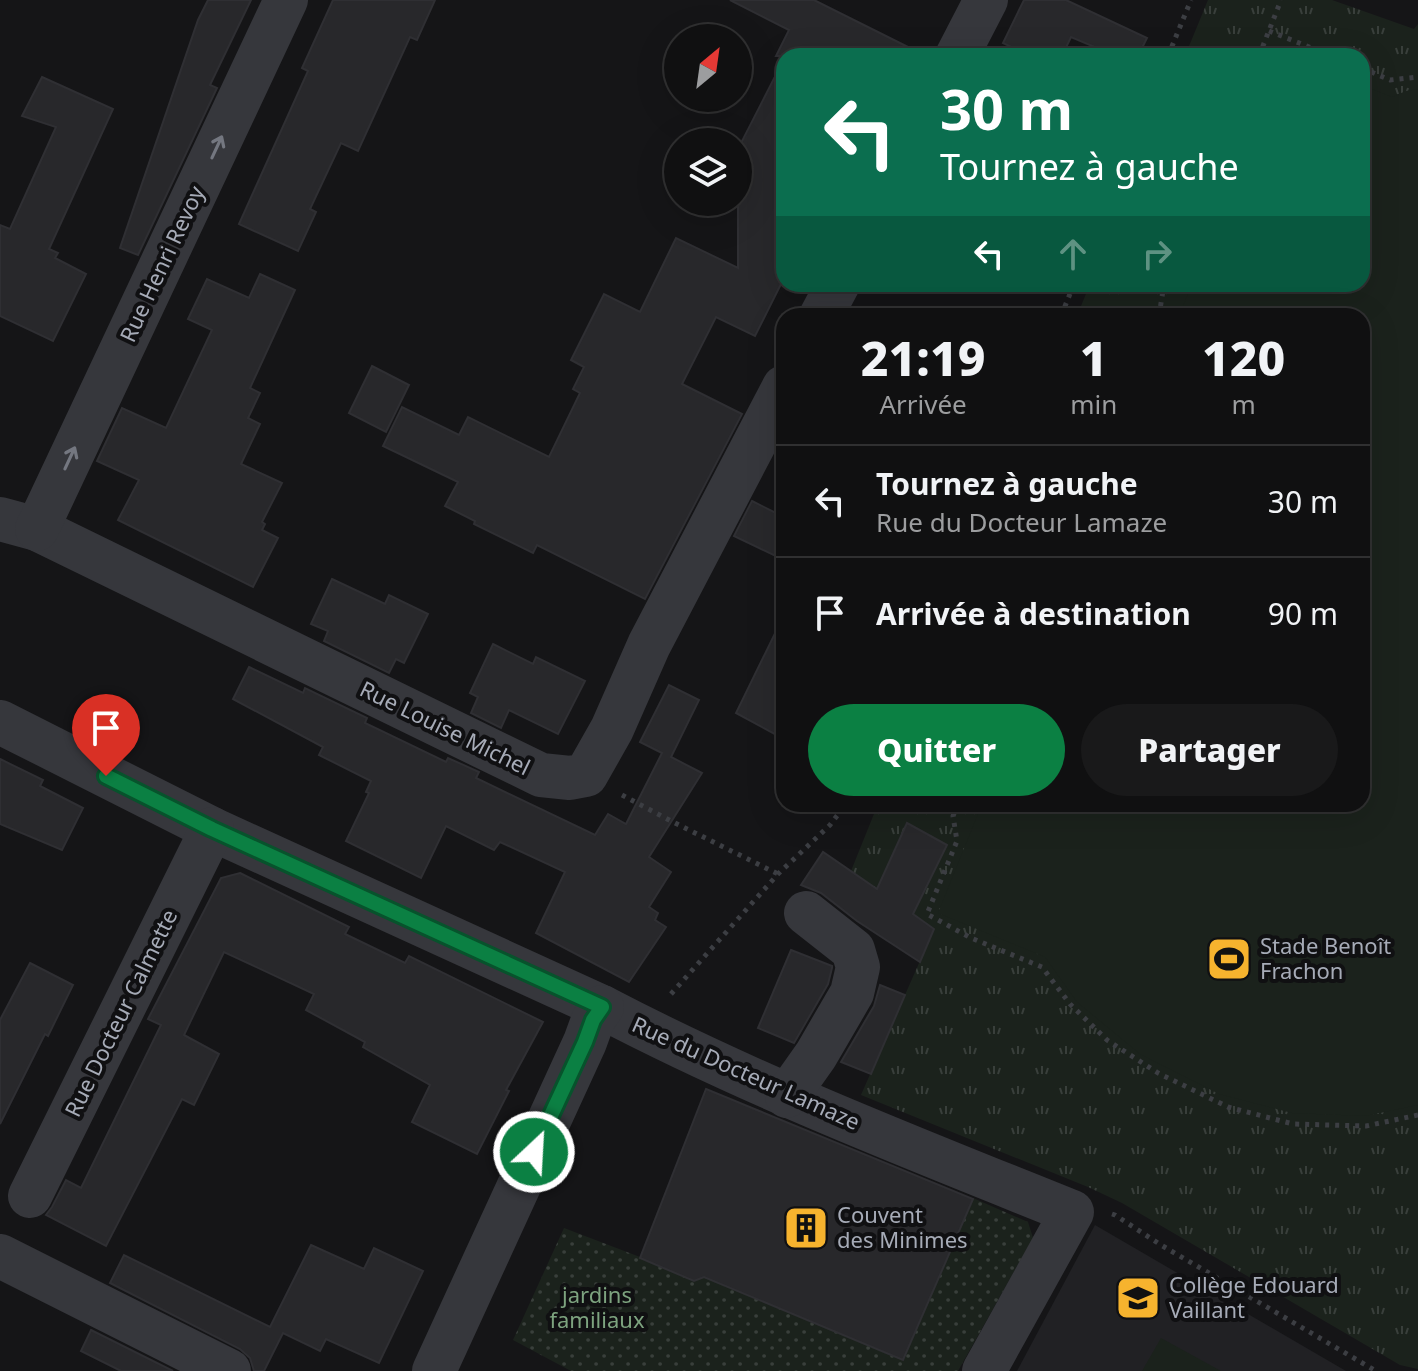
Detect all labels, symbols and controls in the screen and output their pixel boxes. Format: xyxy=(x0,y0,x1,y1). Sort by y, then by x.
north arrow xyxy=(664,24,752,112)
map controls xyxy=(664,24,752,216)
text: 30 m xyxy=(940,70,1073,146)
icon: left xyxy=(808,80,912,184)
button: layers xyxy=(664,128,752,216)
one-way arrow xyxy=(210,136,225,160)
text: Tournez à gauche xyxy=(940,142,1239,191)
street label: Rue Henri Revoy xyxy=(112,180,211,347)
icon: left xyxy=(967,232,1011,276)
icon: ahead xyxy=(1051,232,1095,276)
icon: right xyxy=(1135,232,1179,276)
text: 21:19 xyxy=(861,325,985,390)
text: 1 xyxy=(1080,325,1108,390)
text: 120 xyxy=(1202,325,1285,390)
text: Arrivée xyxy=(879,386,967,422)
text: min xyxy=(1070,386,1117,422)
text: m xyxy=(1231,386,1256,422)
one-way arrow xyxy=(63,447,78,471)
text: Tournez à gauche xyxy=(876,463,1138,504)
icon: left xyxy=(808,479,852,523)
text: 30 m xyxy=(1268,481,1338,522)
text: Rue du Docteur Lamaze xyxy=(876,504,1167,540)
icon: arrive xyxy=(808,591,852,635)
text: Arrivée à destination xyxy=(876,593,1191,634)
text: 90 m xyxy=(1268,593,1338,634)
street label: Rue Louise Michel xyxy=(355,673,536,781)
pin xyxy=(72,694,140,776)
button: Quitter xyxy=(808,704,1065,796)
button: Partager xyxy=(1081,704,1338,796)
icon: arrive xyxy=(84,706,128,750)
street label: Rue Docteur Calmette xyxy=(57,904,183,1121)
place label: Stade Benoît Frachon xyxy=(1260,930,1391,985)
sports icon: Stade Benoît Frachon xyxy=(1205,935,1253,983)
street label: Rue du Docteur Lamaze xyxy=(628,1008,865,1136)
position arrow xyxy=(492,1110,576,1194)
place label: Couvent des Minimes xyxy=(837,1199,968,1254)
building icon: Couvent des Minimes xyxy=(782,1204,830,1252)
place label: Collège Edouard Vaillant xyxy=(1169,1269,1339,1324)
school or university icon: Collège Edouard Vaillant xyxy=(1114,1274,1162,1322)
park label: jardins familiaux xyxy=(549,1279,645,1334)

